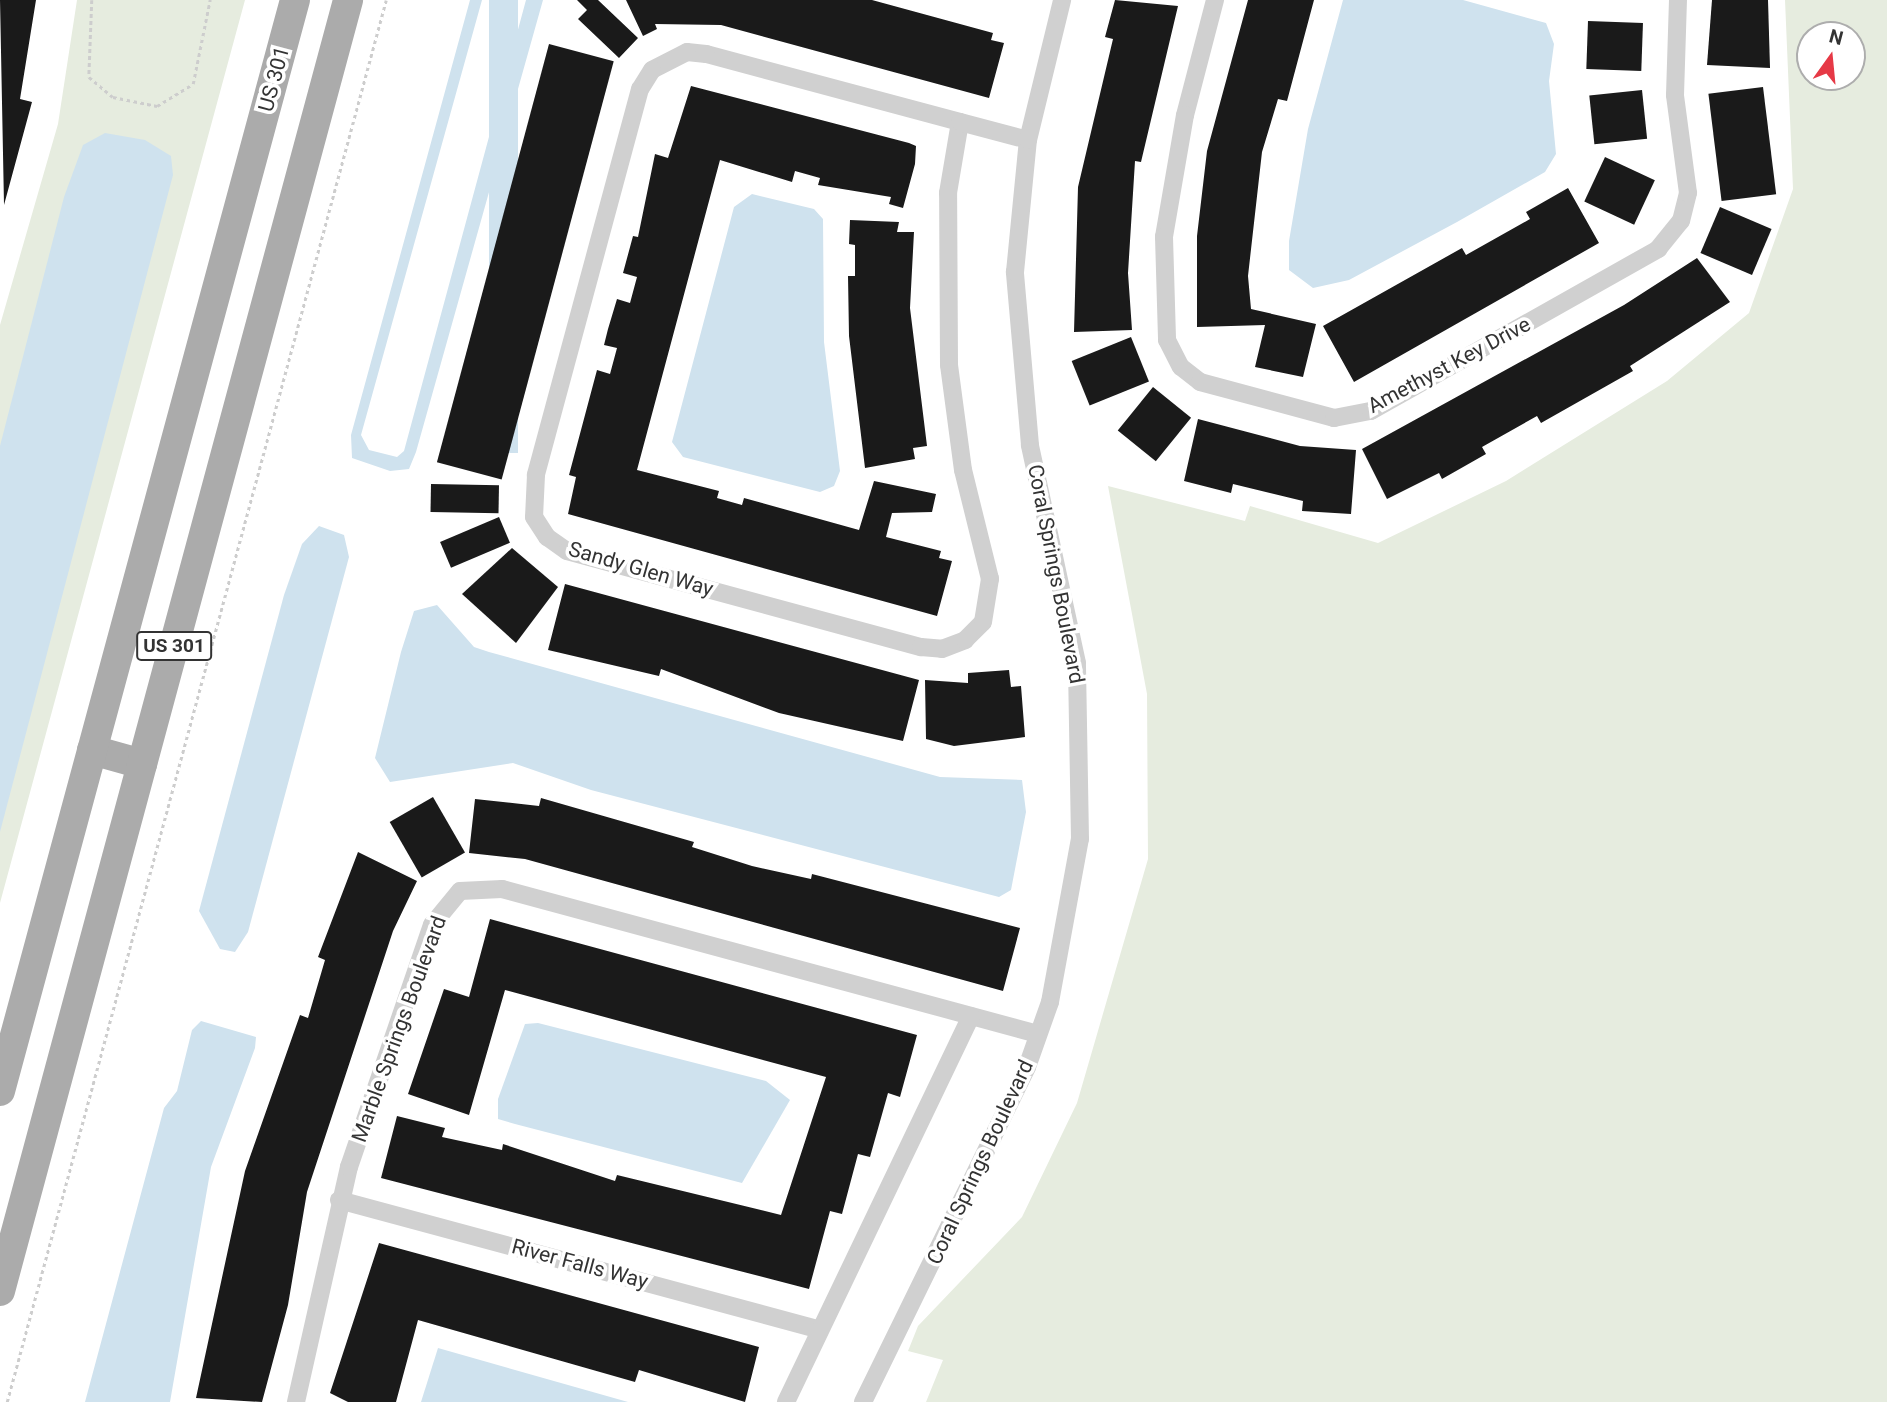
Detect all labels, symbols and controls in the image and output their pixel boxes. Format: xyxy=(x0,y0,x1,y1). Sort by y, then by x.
north arrow xyxy=(1796,21,1866,91)
text: N xyxy=(1827,24,1845,50)
street label: US 301 xyxy=(253,44,295,114)
street label: Amethyst Key Drive xyxy=(1363,311,1535,419)
street label: Coral Springs Boulevard xyxy=(1022,462,1090,686)
street label: Sandy Glen Way xyxy=(566,536,716,602)
road number: US 301 xyxy=(136,631,212,662)
street label: Marble Springs Boulevard xyxy=(346,912,452,1146)
street label: Coral Springs Boulevard xyxy=(921,1056,1039,1268)
street label: River Falls Way xyxy=(509,1234,651,1294)

